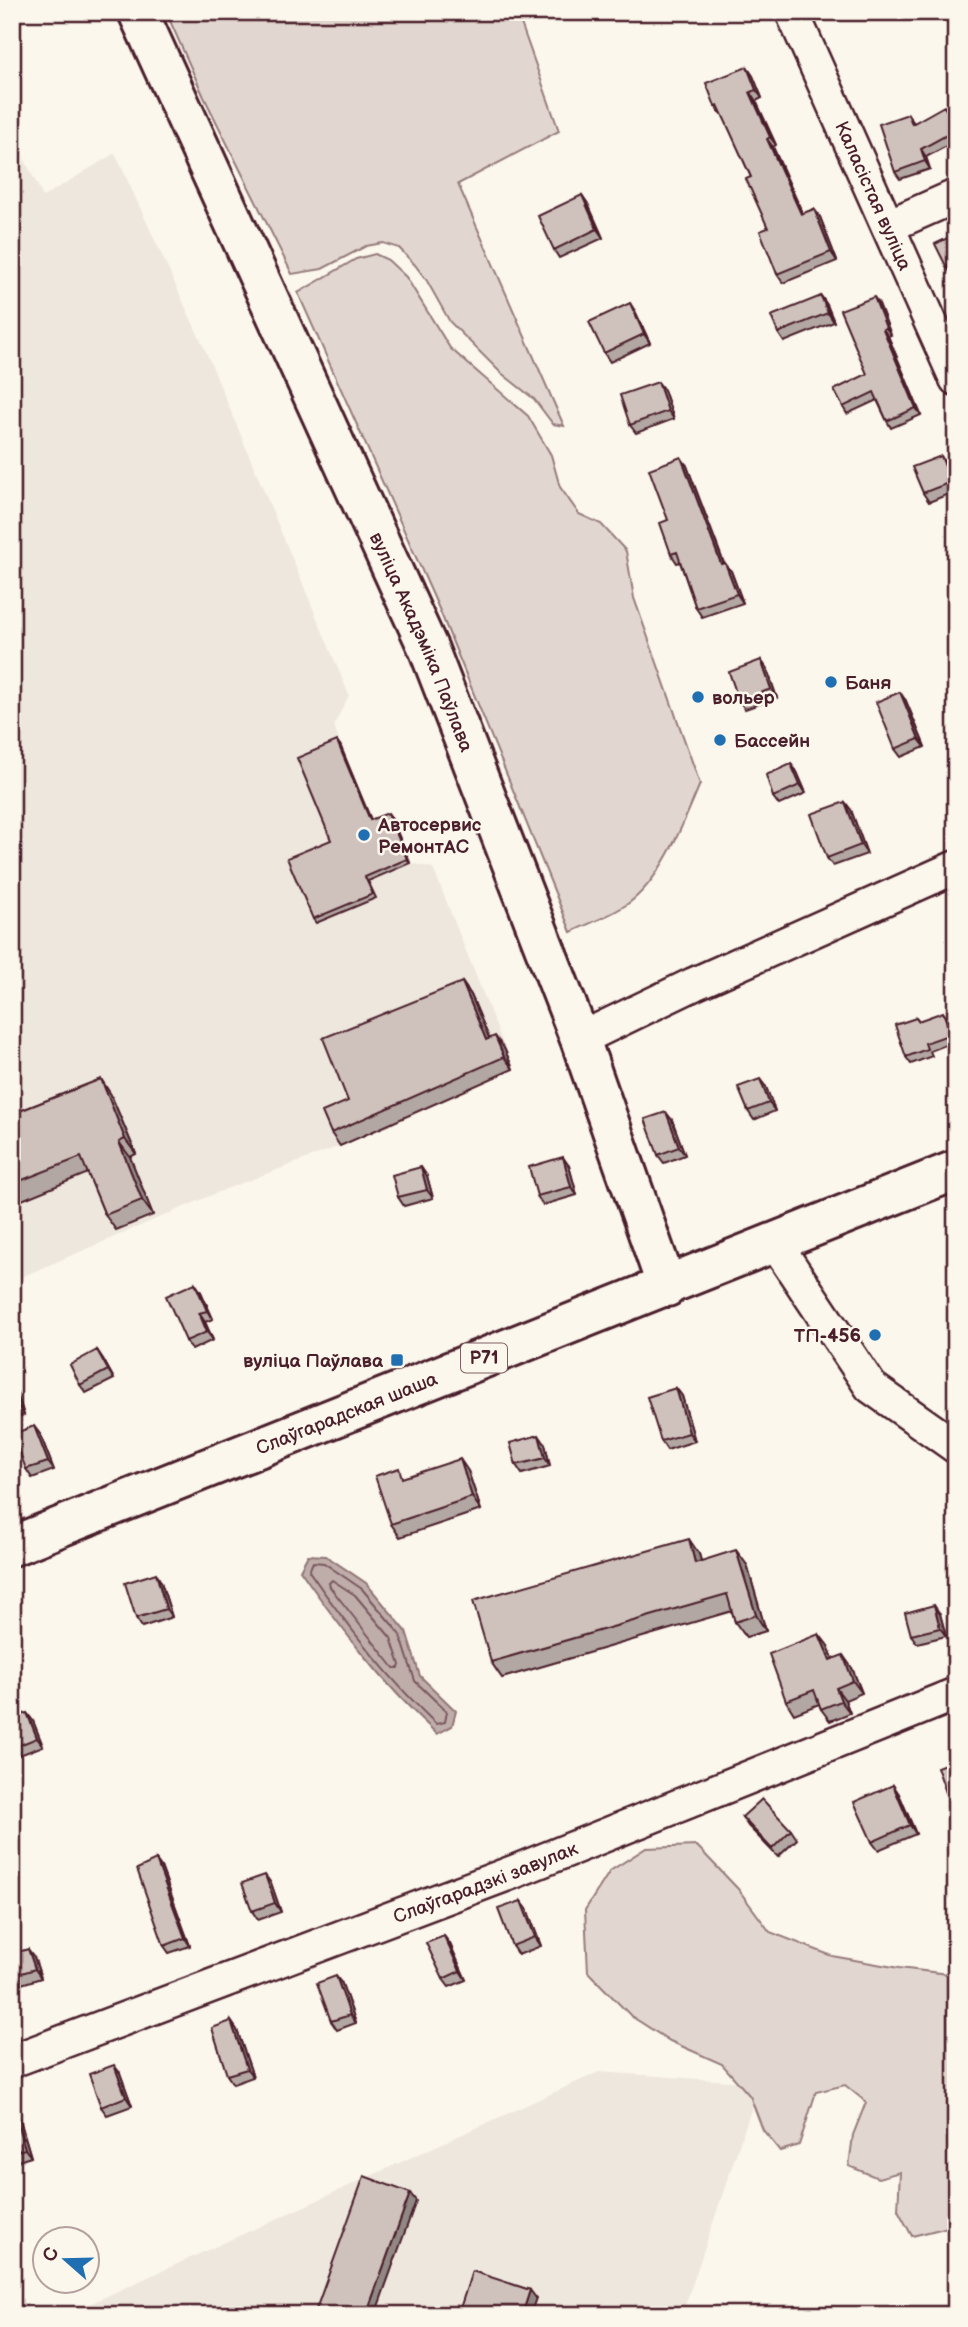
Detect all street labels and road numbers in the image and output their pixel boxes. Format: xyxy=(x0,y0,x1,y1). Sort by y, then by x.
street label: Каласістая вуліца xyxy=(829,118,916,274)
street label: вуліца Акадэміка Паўлава xyxy=(364,529,477,755)
road number: Р71 xyxy=(461,1344,507,1372)
street label: Слаўгарадская шаша xyxy=(253,1368,441,1461)
street label: Слаўгарадзкі завулак xyxy=(390,1837,581,1929)

